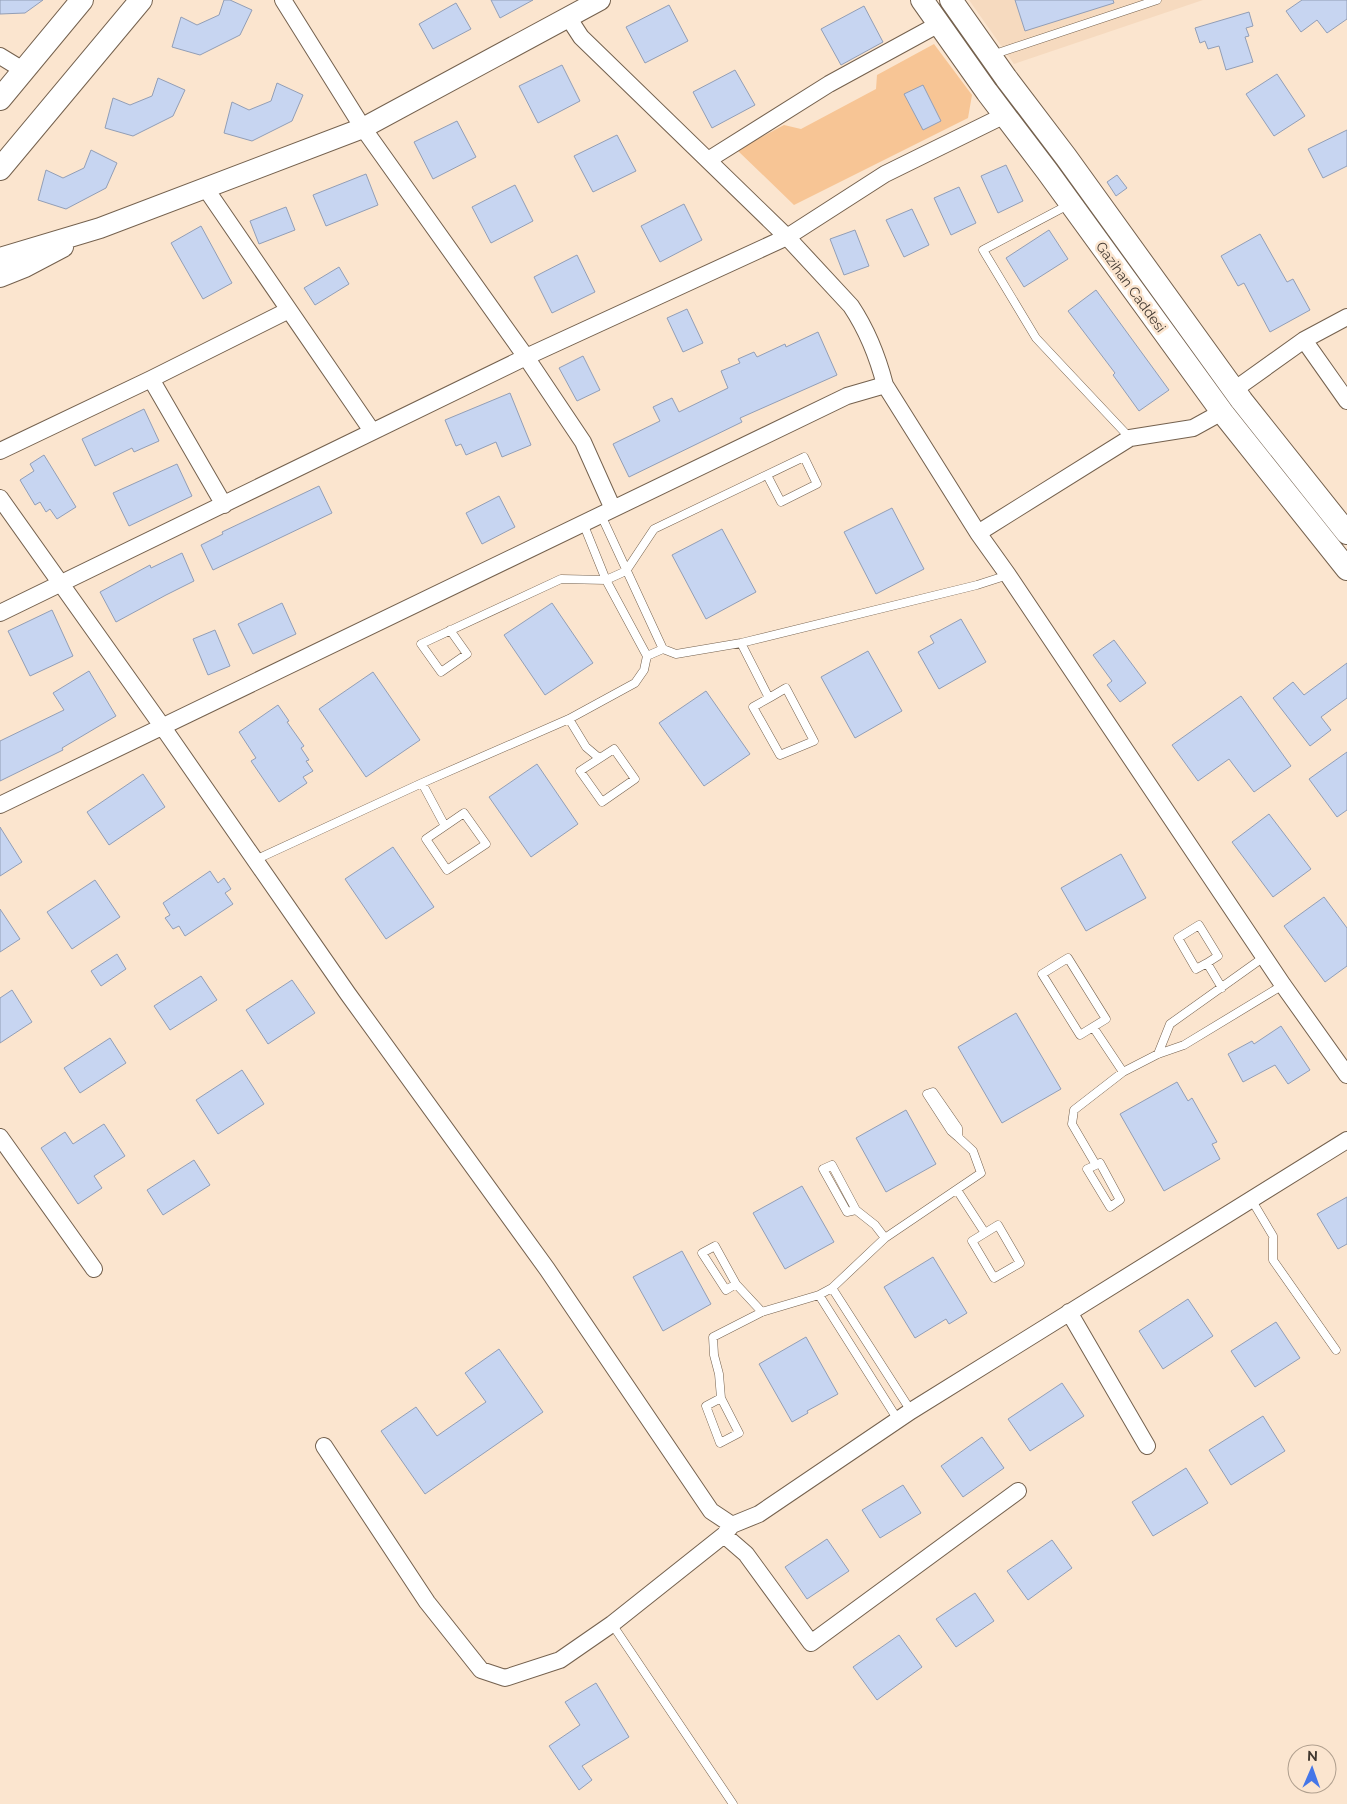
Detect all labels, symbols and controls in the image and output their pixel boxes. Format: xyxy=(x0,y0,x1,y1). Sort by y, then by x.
street label: Gazihan Caddesi xyxy=(1093,239,1169,335)
north arrow xyxy=(1287,1744,1337,1794)
text: N xyxy=(1307,1748,1318,1764)

